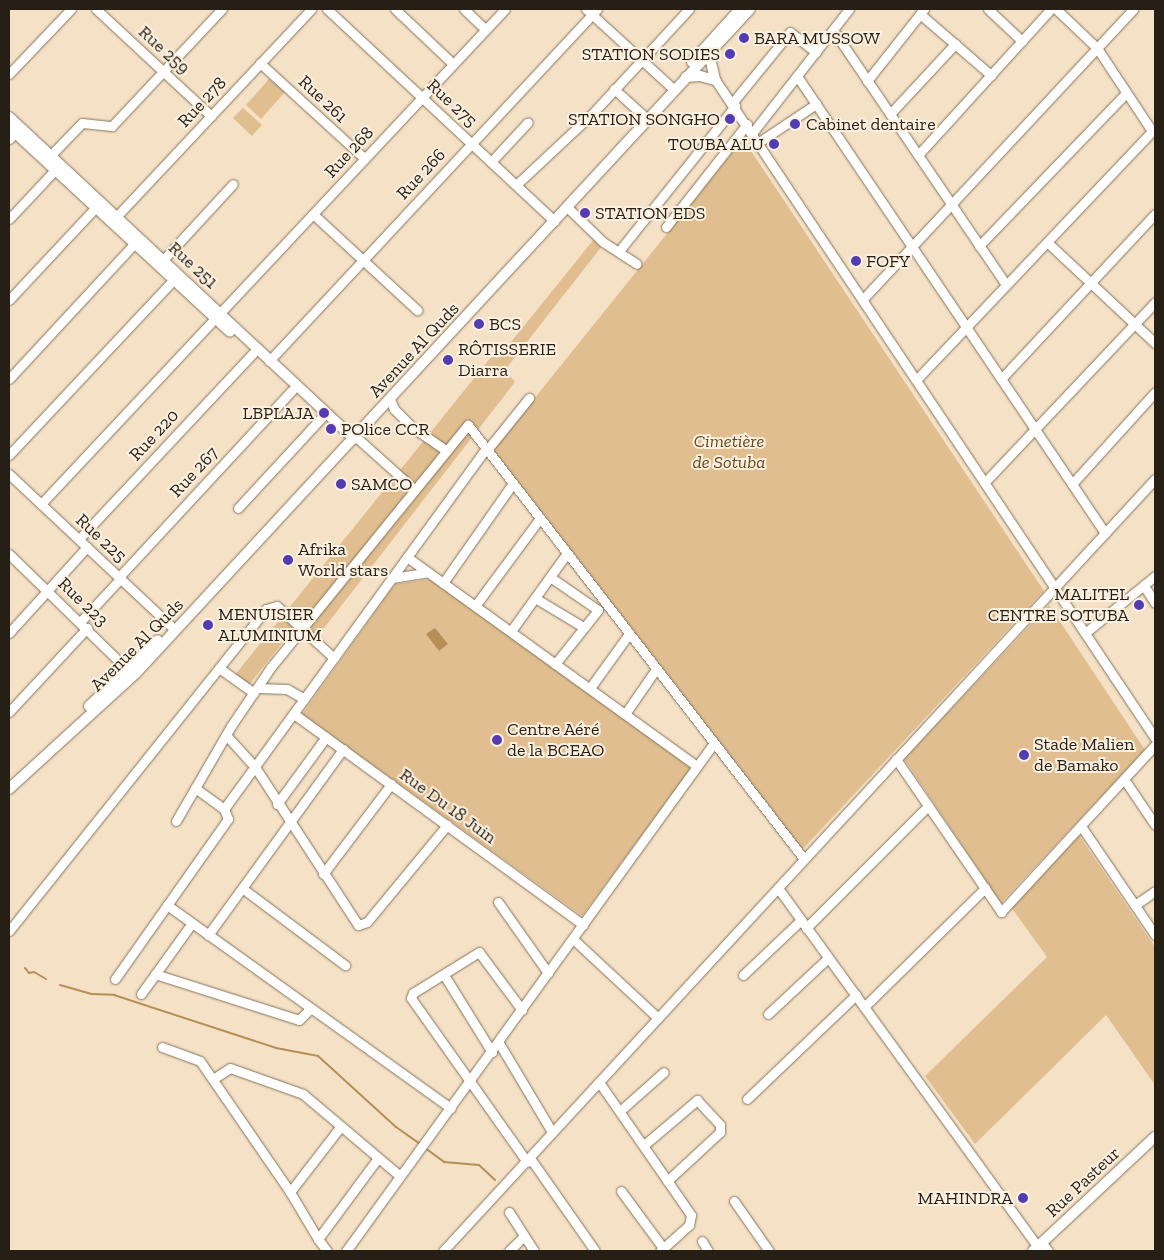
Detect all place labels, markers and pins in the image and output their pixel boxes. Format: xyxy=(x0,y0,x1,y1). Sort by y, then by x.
place label: BARA MUSSOW xyxy=(754,27,881,49)
marker: BARA MUSSOW xyxy=(738,32,750,44)
place label: STATION SODIES xyxy=(582,43,720,65)
marker: STATION SODIES xyxy=(724,48,736,60)
place label: STATION SONGHO xyxy=(568,108,720,130)
marker: STATION SONGHO xyxy=(724,113,736,125)
place label: Cabinet dentaire xyxy=(806,113,936,135)
marker: Cabinet dentaire xyxy=(788,117,802,131)
place label: TOUBA ALU xyxy=(667,133,764,155)
marker: TOUBA ALU xyxy=(768,138,780,150)
place label: STATION EDS xyxy=(595,202,705,224)
marker: STATION EDS xyxy=(579,207,591,219)
place label: FOFY xyxy=(866,250,910,272)
marker: FOFY xyxy=(850,255,862,267)
place label: BCS xyxy=(489,313,521,335)
marker: BCS xyxy=(473,318,485,330)
place label: RÔTISSERIE Diarra xyxy=(458,339,556,382)
marker: RÔTISSERIE Diarra xyxy=(442,354,454,366)
place label: LBPLAJA xyxy=(242,402,314,424)
marker: LBPLAJA xyxy=(318,407,330,419)
place label: POlice CCR xyxy=(341,418,429,440)
marker: POlice CCR xyxy=(325,423,337,435)
place label: SAMCO xyxy=(351,473,412,495)
marker: SAMCO xyxy=(335,478,347,490)
place label: Afrika World stars xyxy=(298,539,388,582)
marker: Afrika World stars xyxy=(282,554,294,566)
place label: MALITEL CENTRE SOTUBA xyxy=(988,584,1129,626)
marker: MALITEL CENTRE SOTUBA xyxy=(1133,599,1145,611)
place label: MENUISIER ALUMINIUM xyxy=(218,604,322,646)
marker: MENUISIER ALUMINIUM xyxy=(202,619,214,631)
place label: Centre Aéré de la BCEAO xyxy=(507,719,604,762)
marker: Centre Aéré de la BCEAO xyxy=(491,734,503,746)
place label: Stade Malien de Bamako xyxy=(1034,734,1134,776)
marker: Stade Malien de Bamako xyxy=(1018,749,1030,761)
place label: MAHINDRA xyxy=(918,1187,1013,1209)
marker: MAHINDRA xyxy=(1017,1192,1029,1204)

